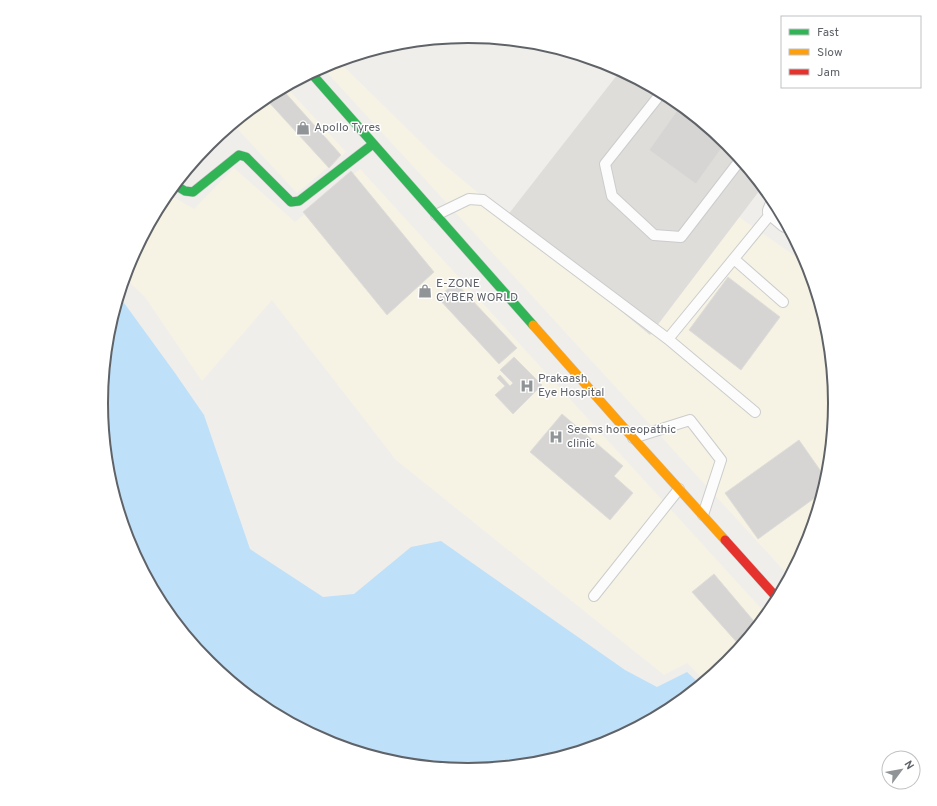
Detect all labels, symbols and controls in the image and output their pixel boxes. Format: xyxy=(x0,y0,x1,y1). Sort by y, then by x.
legend xyxy=(781,16,921,88)
text: Fast xyxy=(817,25,839,41)
text: Slow xyxy=(817,45,843,61)
text: Jam xyxy=(817,65,840,81)
shop icon: Apollo Tyres xyxy=(295,120,311,136)
place label: Apollo Tyres xyxy=(314,120,380,136)
place label: E-ZONE CYBER WORLD xyxy=(436,276,518,306)
shop icon: E-ZONE CYBER WORLD xyxy=(417,283,433,299)
place label: Prakaash Eye Hospital xyxy=(538,371,604,401)
hospital icon: Prakaash Eye Hospital xyxy=(519,378,535,394)
place label: Seems homeopathic clinic xyxy=(567,422,676,452)
hospital icon: Seems homeopathic clinic xyxy=(548,429,564,445)
north arrow xyxy=(881,750,921,790)
text: N xyxy=(901,758,917,772)

